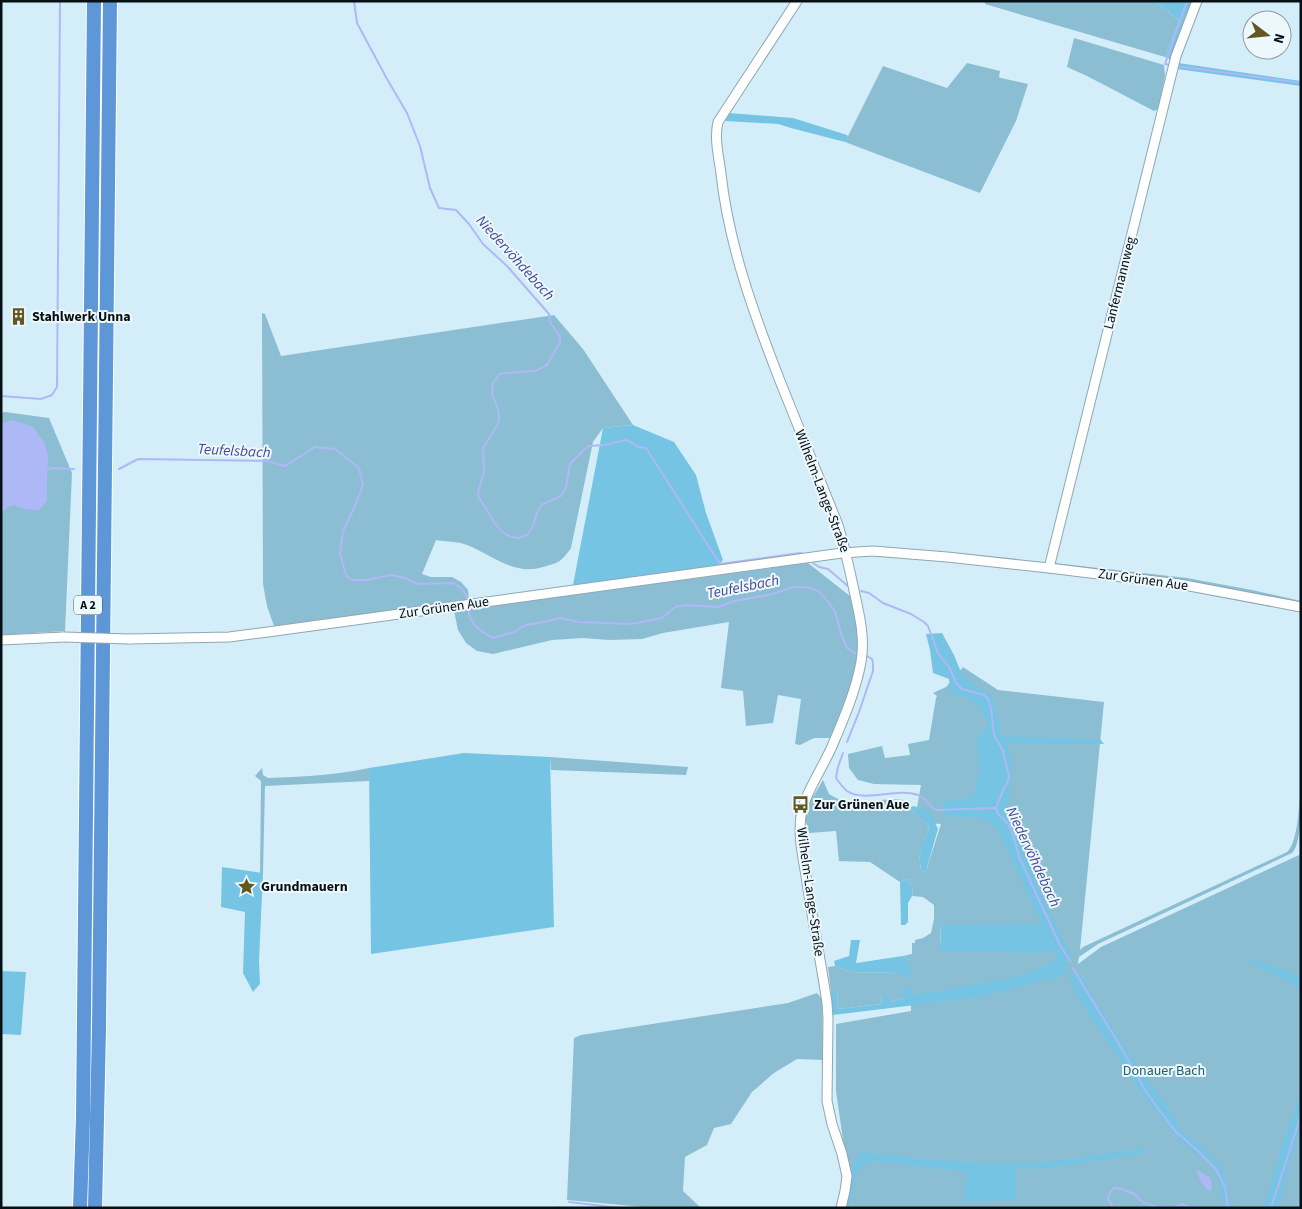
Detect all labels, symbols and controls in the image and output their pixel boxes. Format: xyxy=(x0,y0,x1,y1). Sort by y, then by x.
north arrow xyxy=(1242,10,1292,60)
text: N xyxy=(1268,31,1289,46)
water label: Niedervöhdebach xyxy=(471,211,559,305)
street label: Lanfermannweg xyxy=(1099,234,1141,332)
building icon: Stahlwerk Unna xyxy=(8,307,28,327)
place label: Stahlwerk Unna xyxy=(32,307,131,327)
street label: Wilhelm-Lange-Straße xyxy=(789,427,855,555)
water label: Teufelsbach xyxy=(197,439,271,463)
street label: Zur Grünen Aue xyxy=(1097,564,1189,596)
water label: Teufelsbach xyxy=(705,570,781,604)
street label: Zur Grünen Aue xyxy=(398,592,490,624)
road number: A 2 xyxy=(74,596,102,614)
bus stop icon: Zur Grünen Aue xyxy=(790,795,810,815)
place label: Zur Grünen Aue xyxy=(814,795,909,815)
water label: Niedervöhdebach xyxy=(1001,803,1065,911)
street label: Wilhelm-Lange-Straße xyxy=(791,826,829,958)
place icon: Grundmauern xyxy=(237,877,257,897)
place label: Grundmauern xyxy=(261,877,348,897)
park label: Donauer Bach xyxy=(1123,1061,1205,1081)

